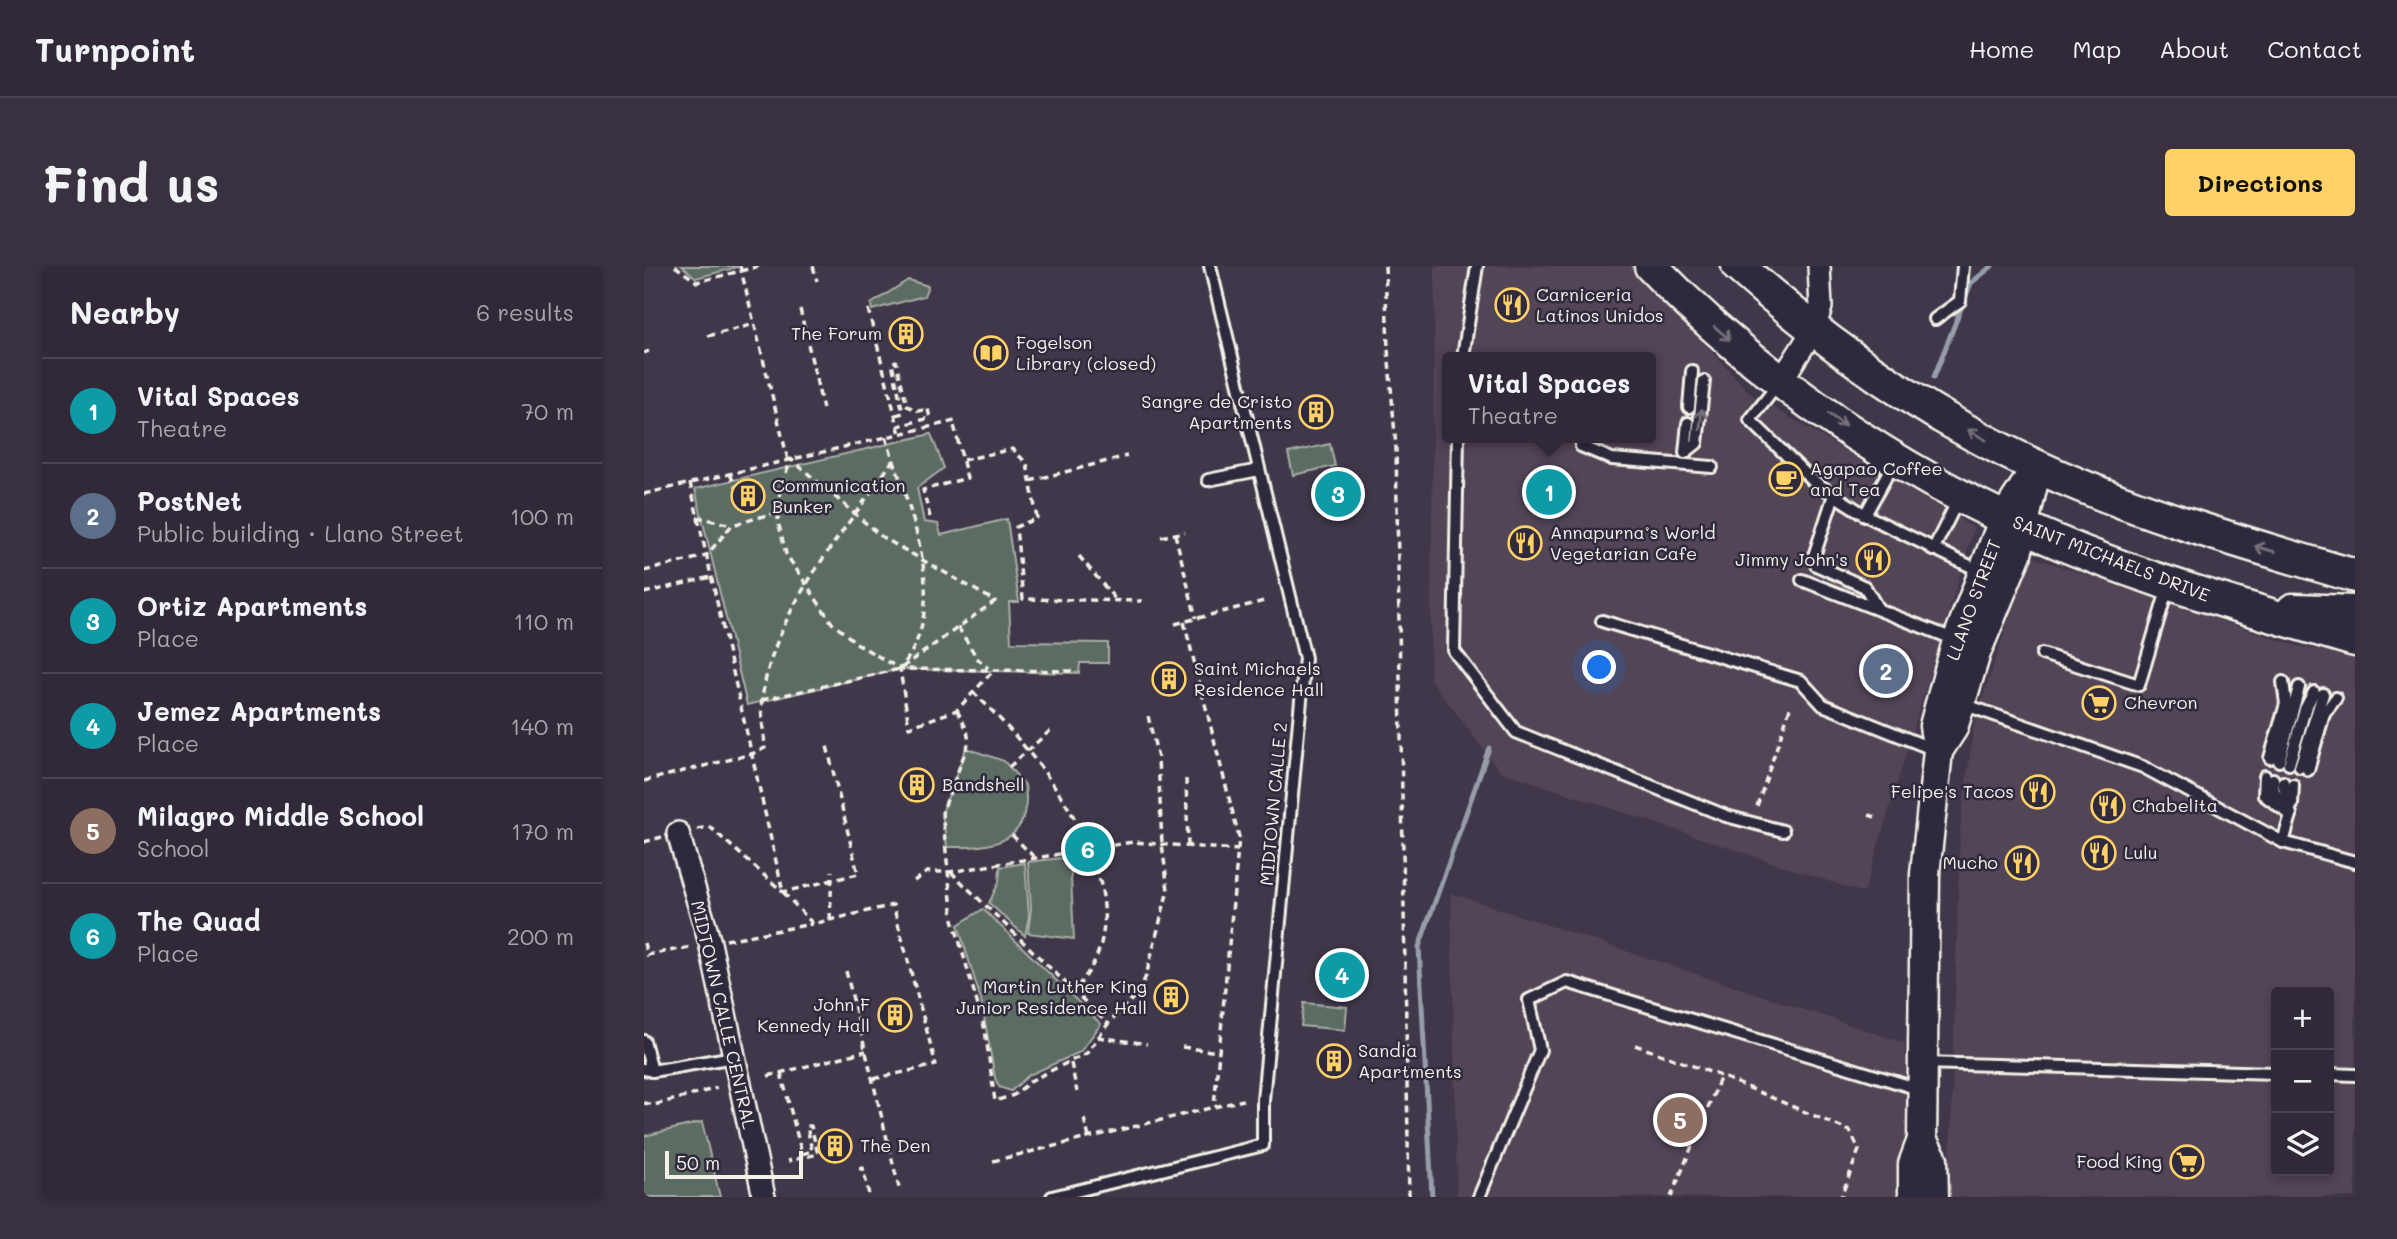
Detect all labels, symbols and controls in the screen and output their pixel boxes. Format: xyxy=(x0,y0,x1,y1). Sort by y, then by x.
text: Turnpoint xyxy=(35,27,195,70)
text: Home xyxy=(1969,33,2034,64)
text: Map xyxy=(2072,33,2121,64)
text: About xyxy=(2159,33,2229,64)
text: Contact xyxy=(2267,33,2362,64)
button: Directions xyxy=(2165,149,2355,216)
text: Find us xyxy=(42,151,220,214)
place label: Carniceria Latinos Unidos xyxy=(1536,282,1664,327)
restaurant icon: Carniceria Latinos Unidos xyxy=(1493,286,1531,324)
text: Nearby xyxy=(70,292,180,332)
text: 6 results xyxy=(476,297,574,327)
building icon: The Forum xyxy=(887,315,925,353)
place label: The Forum xyxy=(791,321,882,345)
one-way arrow xyxy=(1713,325,1731,341)
place label: Fogelson Library (closed) xyxy=(1016,330,1156,375)
library icon: Fogelson Library (closed) xyxy=(972,334,1010,372)
popup xyxy=(1442,352,1656,443)
text: Vital Spaces xyxy=(1468,366,1630,400)
text: Vital Spaces xyxy=(137,379,300,413)
place label: Sangre de Cristo Apartments xyxy=(1141,389,1292,434)
building icon: Sangre de Cristo Apartments xyxy=(1297,393,1335,431)
text: 1 xyxy=(88,396,98,426)
text: 70 m xyxy=(521,396,574,426)
text: Theatre xyxy=(1468,400,1558,430)
one-way arrow xyxy=(1695,408,1708,431)
text: Theatre xyxy=(137,413,227,443)
one-way arrow xyxy=(1827,413,1846,427)
one-way arrow xyxy=(1967,428,1988,441)
place label: Agapao Coffee and Tea xyxy=(1810,456,1943,501)
cafe icon: Agapao Coffee and Tea xyxy=(1767,460,1805,498)
pin: 1 xyxy=(1526,466,1572,518)
pin: 3 xyxy=(1315,468,1361,520)
place label: Communication Bunker xyxy=(772,473,905,518)
building icon: Communication Bunker xyxy=(729,477,767,515)
text: PostNet xyxy=(137,484,242,518)
text: 2 xyxy=(87,501,99,531)
text: 100 m xyxy=(510,501,574,531)
street label: SAINT MICHAELS DRIVE xyxy=(2009,509,2213,607)
text: Public building · Llano Street xyxy=(137,518,464,548)
place label: Annapurna’s World Vegetarian Cafe xyxy=(1550,520,1716,565)
restaurant icon: Annapurna’s World Vegetarian Cafe xyxy=(1506,524,1544,562)
street label: LLANO STREET xyxy=(1940,536,2006,663)
restaurant icon: Jimmy John's xyxy=(1854,541,1892,579)
one-way arrow xyxy=(2254,542,2276,555)
place label: Jimmy John's xyxy=(1735,547,1848,571)
text: Ortiz Apartments xyxy=(137,589,367,623)
text: 3 xyxy=(86,606,100,636)
text: 110 m xyxy=(514,606,574,636)
text: Place xyxy=(137,623,199,653)
pin: 2 xyxy=(1863,645,1909,697)
your location xyxy=(1582,650,1616,684)
place label: Saint Michaels Residence Hall xyxy=(1194,656,1324,701)
building icon: Saint Michaels Residence Hall xyxy=(1150,660,1188,698)
supermarket icon: Chevron xyxy=(2080,684,2118,722)
place label: Chevron xyxy=(2124,690,2197,714)
text: Jemez Apartments xyxy=(137,694,381,728)
text: 4 xyxy=(86,711,100,741)
text: 140 m xyxy=(510,711,574,741)
street label: MIDTOWN CALLE 2 xyxy=(1254,721,1292,887)
text: Place xyxy=(137,728,199,758)
building icon: Bandshell xyxy=(898,766,936,804)
place label: Bandshell xyxy=(942,772,1025,796)
restaurant icon: Felipe's Tacos xyxy=(2019,773,2057,811)
place label: Felipe's Tacos xyxy=(1891,779,2014,803)
restaurant icon: Chabelita xyxy=(2089,787,2127,825)
place label: Chabelita xyxy=(2132,793,2218,817)
text: Milagro Middle School xyxy=(137,799,424,833)
text: 5 xyxy=(86,816,100,846)
text: 170 m xyxy=(511,816,574,846)
pin: 6 xyxy=(1065,823,1111,875)
text: School xyxy=(137,833,210,863)
restaurant icon: Lulu xyxy=(2080,834,2118,872)
place label: Lulu xyxy=(2124,840,2158,864)
restaurant icon: Mucho xyxy=(2003,844,2041,882)
place label: Mucho xyxy=(1942,850,1998,874)
street label: MIDTOWN CALLE CENTRAL xyxy=(686,898,762,1132)
text: The Quad xyxy=(137,904,261,938)
text: 6 xyxy=(86,921,100,951)
text: 200 m xyxy=(507,921,574,951)
text: Place xyxy=(137,938,199,968)
pin: 4 xyxy=(1319,949,1365,1001)
place label: Martin Luther King Junior Residence Hall xyxy=(956,974,1147,1019)
building icon: Martin Luther King Junior Residence Hall xyxy=(1152,978,1190,1016)
map controls xyxy=(2271,987,2334,1176)
button: + xyxy=(2271,987,2334,1050)
place label: John F Kennedy Hall xyxy=(757,992,870,1037)
building icon: John F Kennedy Hall xyxy=(876,996,914,1034)
place label: Sandia Apartments xyxy=(1358,1038,1462,1083)
building icon: Sandia Apartments xyxy=(1315,1042,1353,1080)
button: − xyxy=(2271,1050,2334,1113)
pin: 5 xyxy=(1657,1094,1703,1146)
button: layers xyxy=(2271,1113,2334,1176)
building icon: The Den xyxy=(816,1127,854,1165)
place label: The Den xyxy=(860,1133,931,1157)
supermarket icon: Food King xyxy=(2168,1143,2206,1181)
scale bar xyxy=(665,1148,803,1180)
place label: Food King xyxy=(2077,1149,2162,1173)
text: 50 m xyxy=(676,1150,720,1175)

